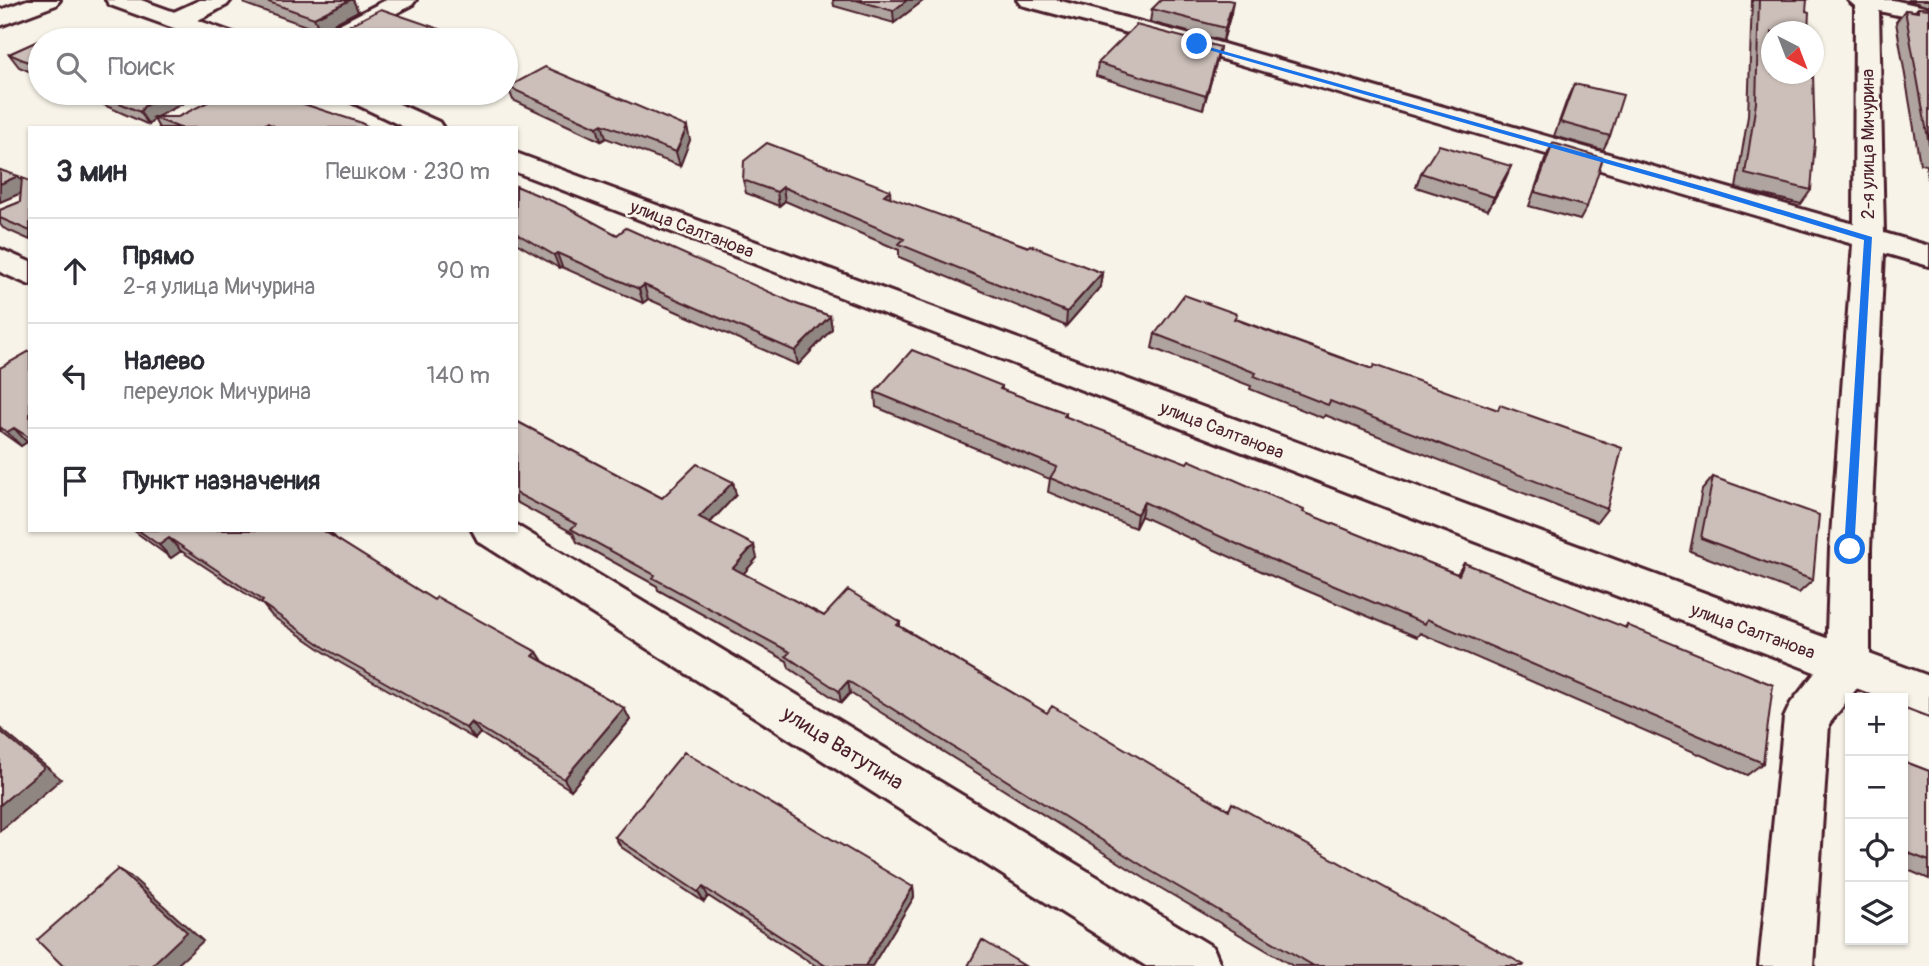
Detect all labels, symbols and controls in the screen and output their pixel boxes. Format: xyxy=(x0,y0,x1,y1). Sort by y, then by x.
north arrow xyxy=(1761,21,1824,84)
search box xyxy=(28,28,518,105)
route end xyxy=(1181,28,1212,59)
icon: search xyxy=(52,48,90,86)
text: Поиск xyxy=(108,51,176,83)
street label: 2-я улица Мичурина xyxy=(1857,69,1880,219)
text: 3 мин xyxy=(56,153,127,190)
text: Пешком · 230 m xyxy=(326,157,490,186)
street label: улица Салтанова xyxy=(626,195,757,264)
text: Прямо xyxy=(123,240,194,272)
icon: ahead xyxy=(56,252,94,290)
text: 90 m xyxy=(437,256,490,285)
text: 2-я улица Мичурина xyxy=(123,272,315,301)
text: Налево xyxy=(123,345,205,377)
icon: left xyxy=(56,357,94,395)
text: 140 m xyxy=(427,361,490,390)
text: переулок Мичурина xyxy=(123,377,311,406)
street label: улица Салтанова xyxy=(1156,396,1287,465)
icon: arrive xyxy=(56,462,94,500)
text: Пункт назначения xyxy=(123,465,320,497)
route start xyxy=(1834,533,1865,564)
street label: улица Салтанова xyxy=(1686,598,1818,665)
map controls xyxy=(1845,693,1908,945)
button: + xyxy=(1845,693,1908,756)
street label: улица Ватутина xyxy=(776,700,908,796)
button: − xyxy=(1845,756,1908,819)
button: locate xyxy=(1845,819,1908,882)
button: layers xyxy=(1845,882,1908,945)

